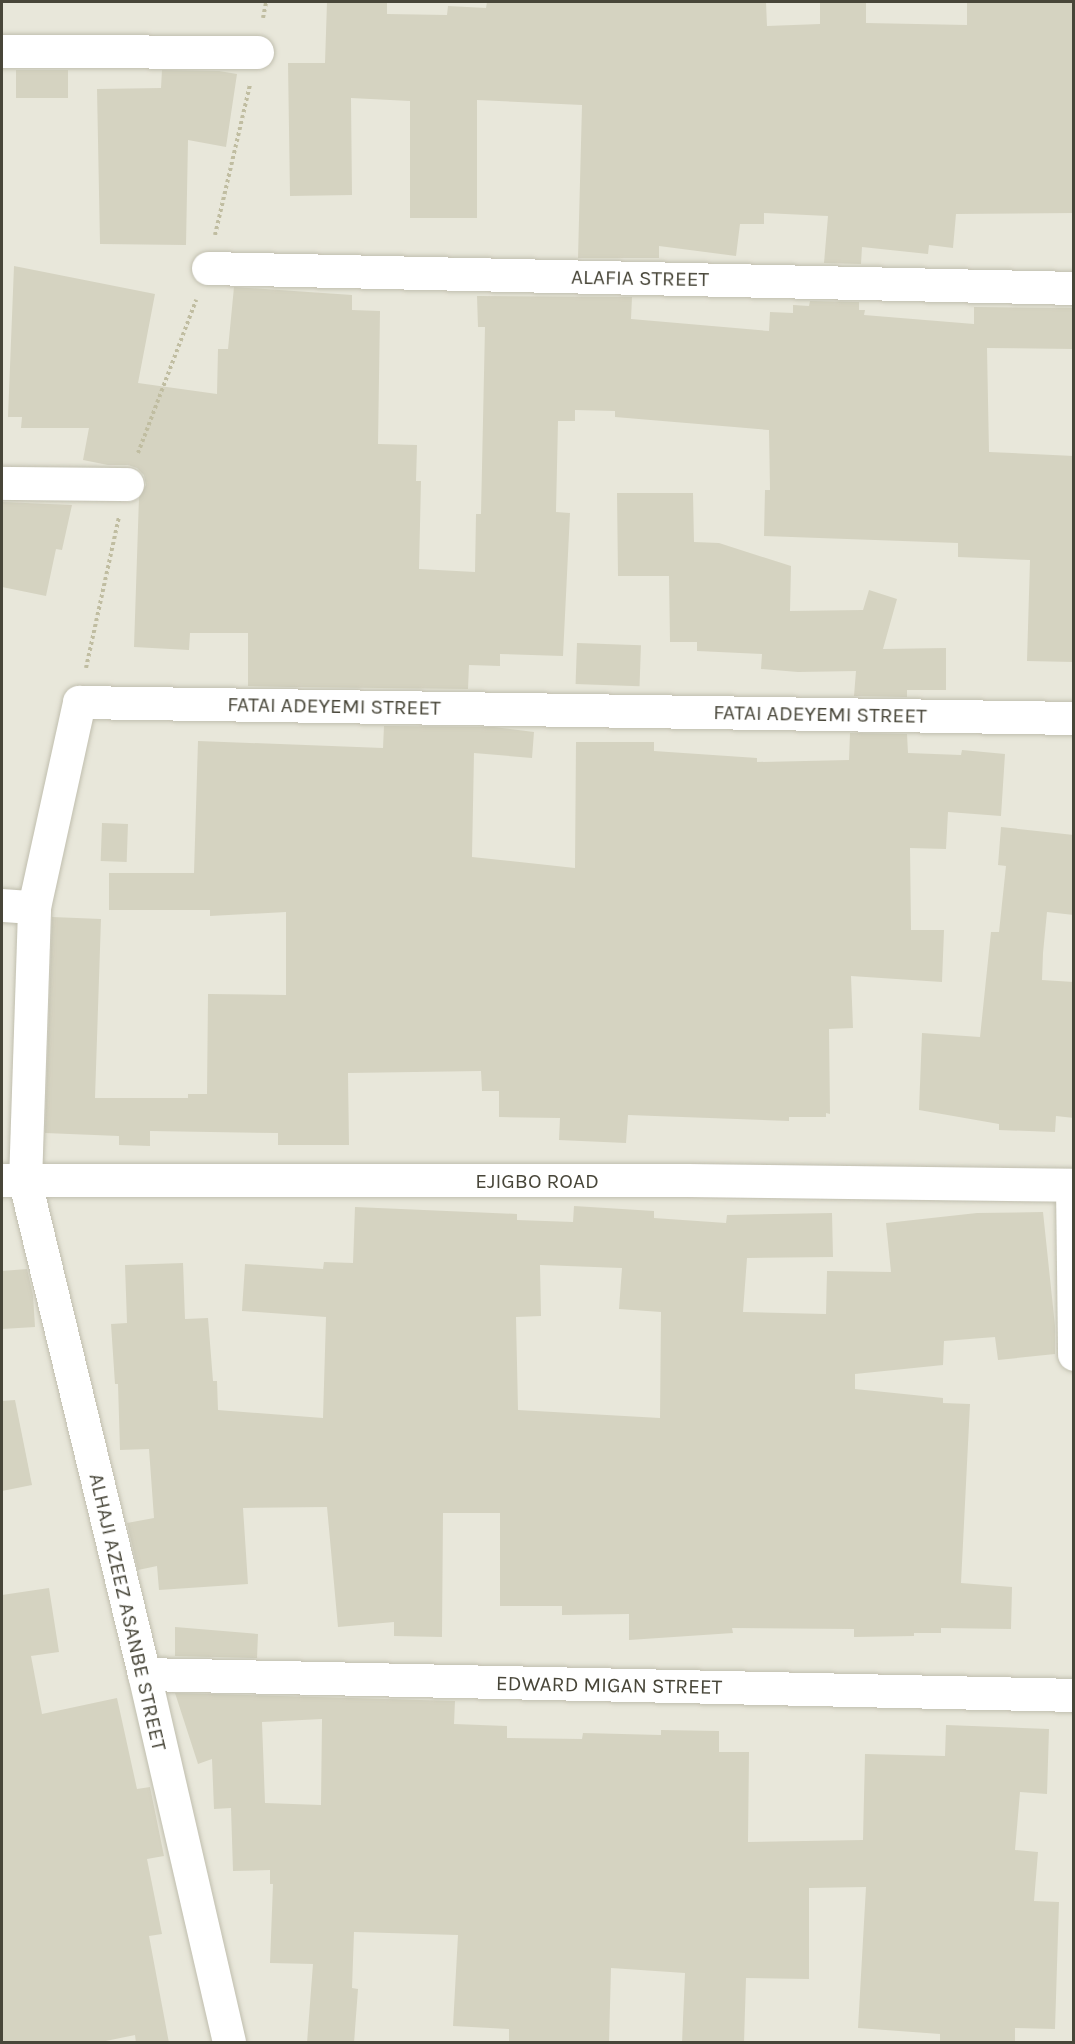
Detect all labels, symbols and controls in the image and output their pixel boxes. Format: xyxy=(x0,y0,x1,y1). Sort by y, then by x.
street label: ALAFIA STREET xyxy=(571,264,709,292)
street label: FATAI ADEYEMI STREET xyxy=(227,692,441,720)
street label: FATAI ADEYEMI STREET xyxy=(713,700,927,728)
street label: EJIGBO ROAD xyxy=(475,1168,599,1194)
street label: ALHAJI AZEEZ ASANBE STREET xyxy=(84,1471,172,1753)
street label: EDWARD MIGAN STREET xyxy=(496,1670,722,1700)

